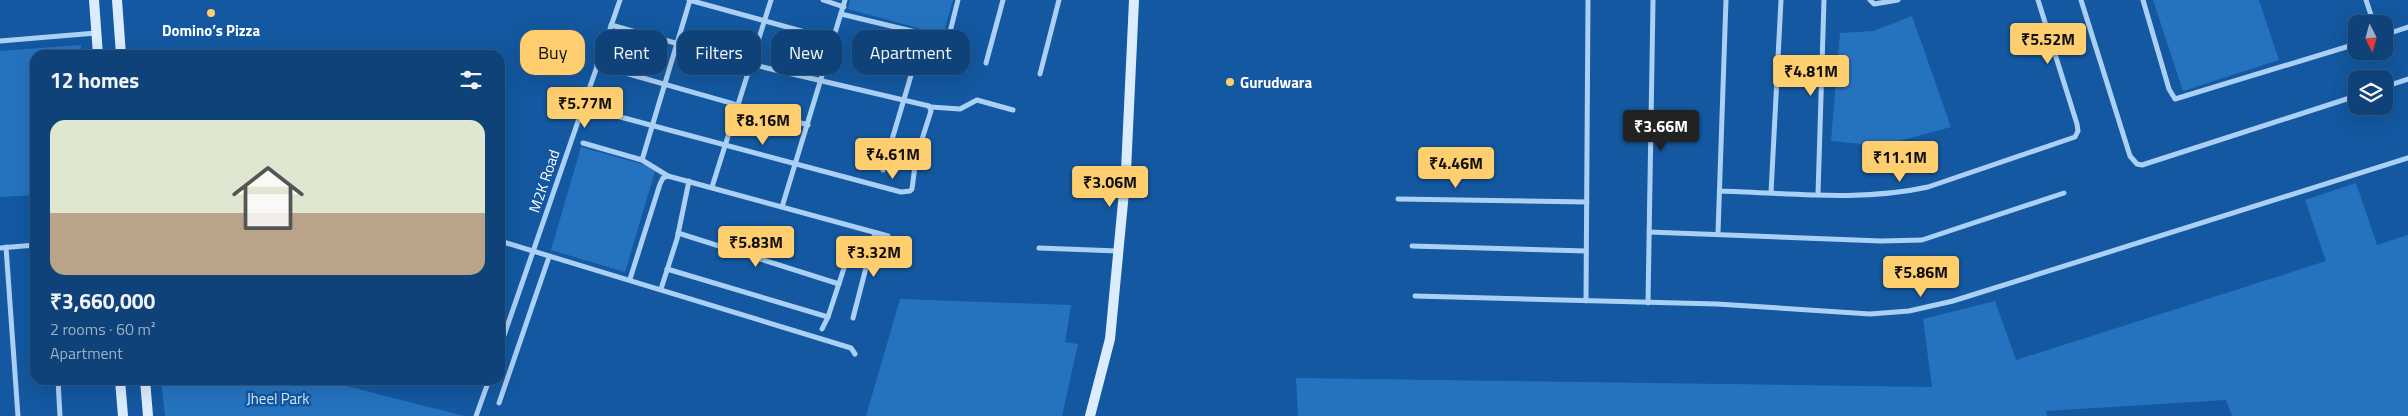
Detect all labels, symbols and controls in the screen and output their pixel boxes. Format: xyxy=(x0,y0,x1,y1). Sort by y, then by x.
marker: Domino’s Pizza xyxy=(205,7,217,19)
north arrow xyxy=(2348,15,2392,60)
map controls xyxy=(2348,15,2393,115)
place label: Domino’s Pizza xyxy=(162,19,260,42)
pin: ₹5.52M xyxy=(2007,22,2089,65)
text: ₹5.52M xyxy=(2021,27,2075,51)
chip: Buy xyxy=(520,30,585,75)
chip: Rent xyxy=(595,30,667,75)
chip: Filters xyxy=(677,30,761,75)
chip: New xyxy=(771,30,842,75)
chip: Apartment xyxy=(852,30,970,75)
pin: ₹4.81M xyxy=(1770,54,1852,97)
text: ₹4.81M xyxy=(1784,59,1838,83)
text: 12 homes xyxy=(50,64,139,96)
icon: filters xyxy=(457,66,485,94)
button: layers xyxy=(2348,70,2393,115)
place label: Gurudwara xyxy=(1240,71,1312,94)
marker: Gurudwara xyxy=(1224,76,1236,88)
pin: ₹5.77M xyxy=(544,86,626,129)
text: ₹5.77M xyxy=(558,91,612,115)
pin: ₹8.16M xyxy=(722,104,804,146)
text: ₹8.16M xyxy=(736,108,790,132)
pin: ₹3.66M xyxy=(1620,110,1702,152)
text: ₹3.66M xyxy=(1634,114,1688,138)
pin: ₹4.61M xyxy=(852,138,934,180)
pin: ₹11.1M xyxy=(1859,140,1941,183)
text: ₹4.61M xyxy=(866,142,920,166)
text: ₹11.1M xyxy=(1873,145,1927,169)
street label: M2K Road xyxy=(522,146,566,216)
pin: ₹4.46M xyxy=(1415,146,1497,189)
text: ₹4.46M xyxy=(1429,151,1483,175)
icon: home xyxy=(223,153,313,243)
pin: ₹3.06M xyxy=(1069,166,1151,208)
text: ₹3.06M xyxy=(1083,170,1137,194)
pin: ₹5.83M xyxy=(715,226,797,268)
text: ₹5.83M xyxy=(729,230,783,254)
pin: ₹3.32M xyxy=(833,236,915,278)
text: ₹3.32M xyxy=(847,240,901,264)
pin: ₹5.86M xyxy=(1880,256,1962,298)
text: ₹5.86M xyxy=(1894,260,1948,284)
text: ₹3,660,000 xyxy=(50,285,155,317)
text: 2 rooms · 60 m² xyxy=(50,317,155,341)
text: Apartment xyxy=(50,341,123,365)
park label: Jheel Park xyxy=(246,387,310,410)

